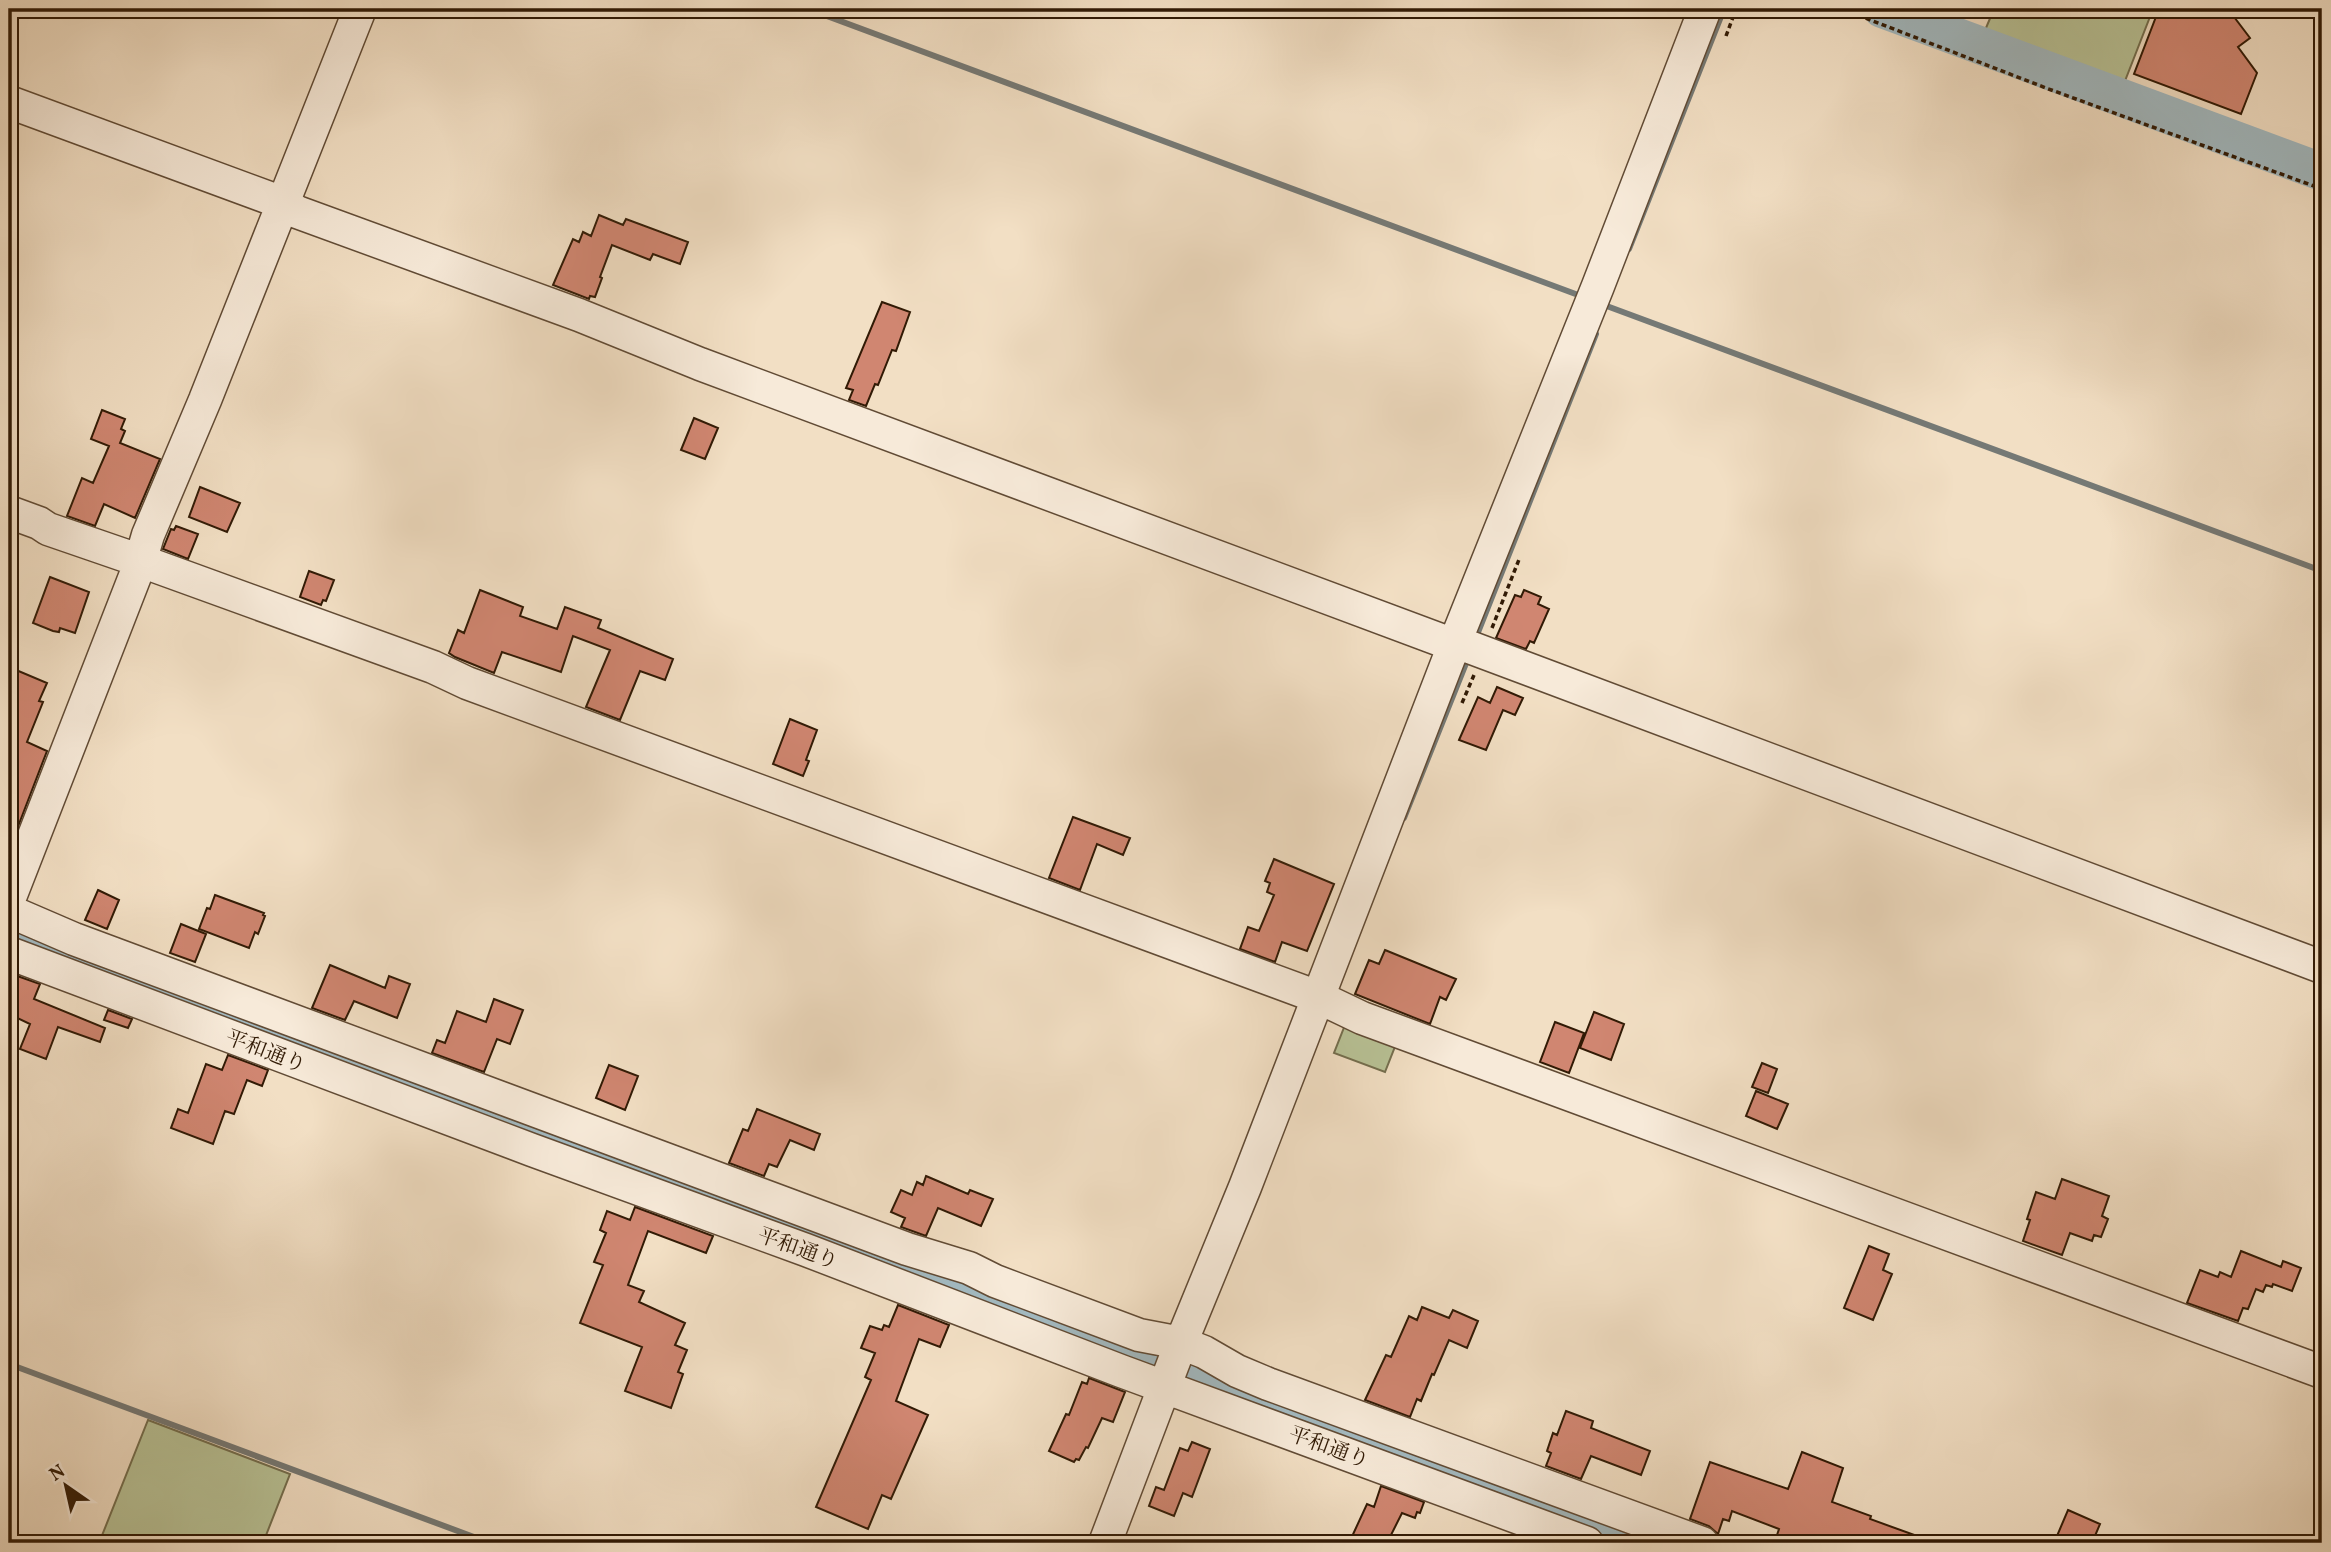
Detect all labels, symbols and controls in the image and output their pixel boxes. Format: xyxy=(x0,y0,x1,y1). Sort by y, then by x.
street label: 平和通り xyxy=(221,1024,310,1081)
street label: 平和通り xyxy=(753,1221,842,1277)
street label: 平和通り xyxy=(1284,1420,1373,1476)
north arrow xyxy=(32,1450,102,1520)
text: N xyxy=(45,1459,71,1488)

